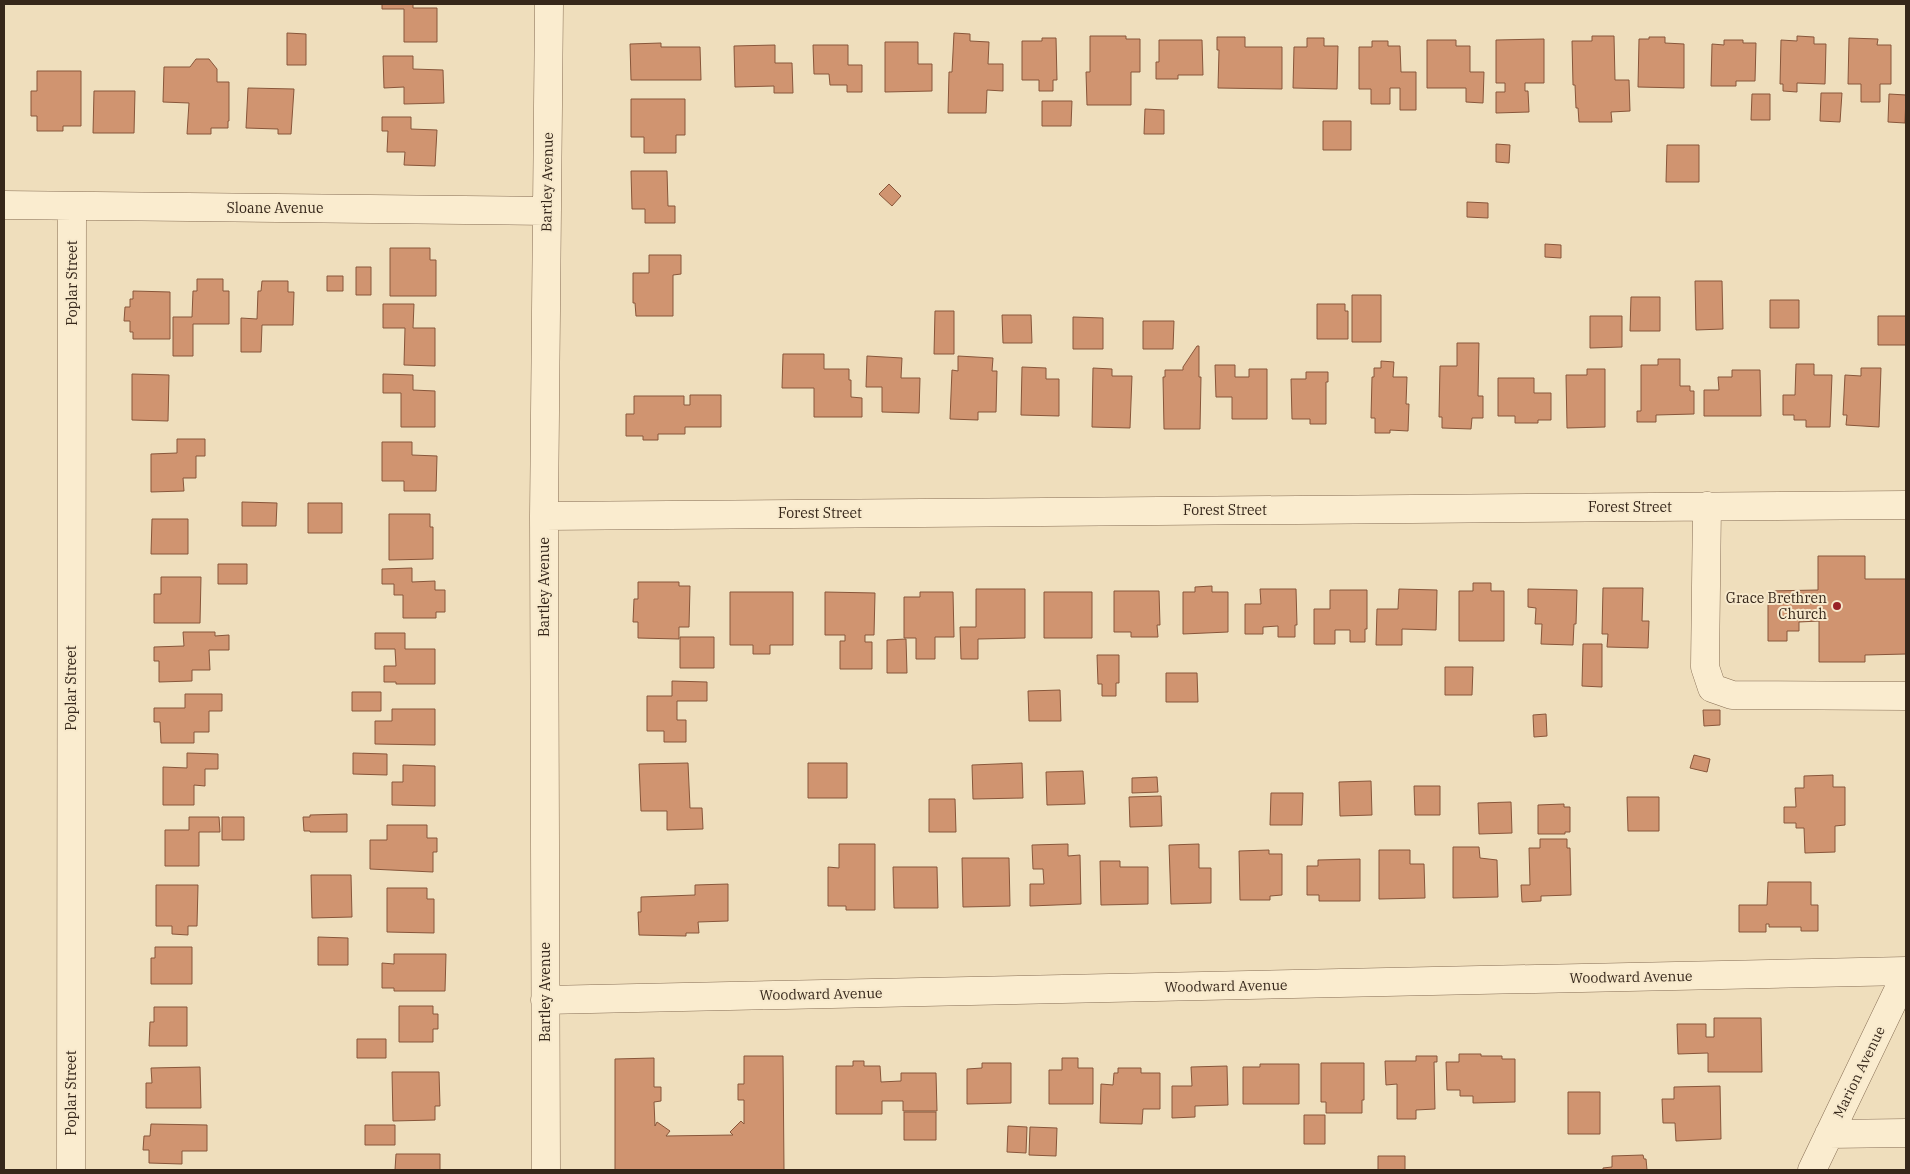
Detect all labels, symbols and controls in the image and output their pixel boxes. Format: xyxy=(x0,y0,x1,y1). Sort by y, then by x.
street label: Bartley Avenue xyxy=(537,132,557,232)
street label: Sloane Avenue xyxy=(226,199,324,217)
street label: Poplar Street xyxy=(63,240,81,326)
street label: Forest Street xyxy=(1588,498,1672,516)
street label: Forest Street xyxy=(1183,501,1267,519)
street label: Forest Street xyxy=(778,504,862,522)
street label: Bartley Avenue xyxy=(535,537,553,637)
place label: Grace Brethren Church xyxy=(1726,589,1827,623)
marker: Grace Brethren Church xyxy=(1831,600,1843,612)
street label: Poplar Street xyxy=(62,645,80,731)
street label: Bartley Avenue xyxy=(536,942,554,1042)
street label: Woodward Avenue xyxy=(1569,967,1693,987)
street label: Woodward Avenue xyxy=(1164,976,1288,996)
street label: Woodward Avenue xyxy=(759,984,883,1004)
street label: Marion Avenue xyxy=(1829,1023,1889,1121)
street label: Poplar Street xyxy=(62,1050,80,1136)

